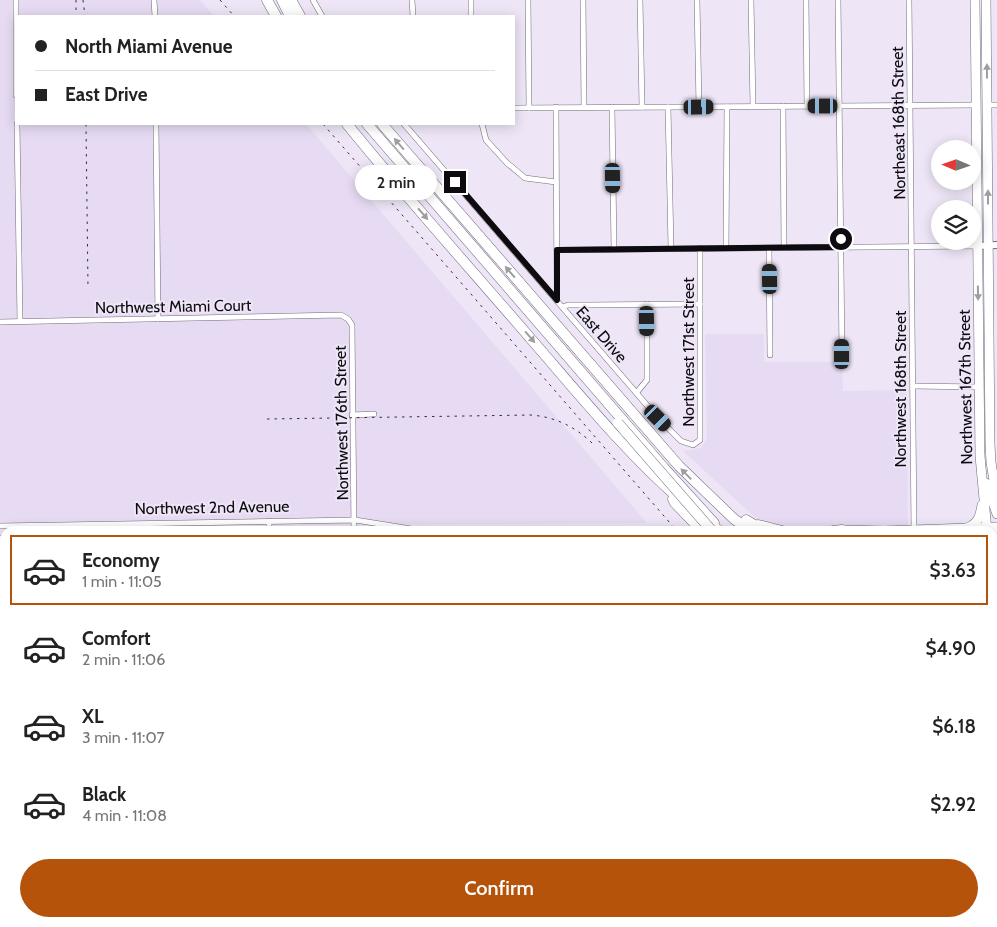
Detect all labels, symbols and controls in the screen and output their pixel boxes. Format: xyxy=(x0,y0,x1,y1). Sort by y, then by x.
text: North Miami Avenue xyxy=(65,35,233,58)
street label: Northeast 168th Street xyxy=(888,46,909,200)
one-way arrow xyxy=(983,62,991,78)
text: East Drive xyxy=(65,83,148,106)
car xyxy=(683,99,714,115)
car xyxy=(808,99,838,114)
one-way arrow xyxy=(394,138,405,150)
north arrow xyxy=(931,140,981,190)
map controls xyxy=(931,140,981,250)
car xyxy=(605,163,620,193)
callout: 2 min xyxy=(355,164,438,200)
route end xyxy=(444,171,466,193)
text: 2 min xyxy=(377,173,415,192)
one-way arrow xyxy=(984,188,992,204)
button: layers xyxy=(931,200,981,250)
one-way arrow xyxy=(418,208,429,221)
route start xyxy=(830,228,852,250)
car xyxy=(762,264,777,294)
one-way arrow xyxy=(504,267,516,279)
street label: Northwest 171st Street xyxy=(679,277,698,427)
one-way arrow xyxy=(974,286,982,302)
street label: Northwest Miami Court xyxy=(95,296,252,317)
street label: East Drive xyxy=(572,302,631,366)
car xyxy=(639,306,654,336)
street label: Northwest 167th Street xyxy=(955,309,976,465)
street label: Northwest 168th Street xyxy=(891,310,910,467)
one-way arrow xyxy=(524,331,536,343)
car xyxy=(834,339,849,369)
street label: Northwest 176th Street xyxy=(331,345,352,501)
car xyxy=(642,402,673,434)
one-way arrow xyxy=(680,468,692,480)
street label: Northwest 2nd Avenue xyxy=(135,497,290,518)
icon: car xyxy=(22,548,67,593)
text: Economy xyxy=(82,549,160,572)
text: $3.63 xyxy=(930,559,976,582)
text: 1 min · 11:05 xyxy=(82,572,162,591)
icon: car xyxy=(22,626,67,671)
text: Comfort xyxy=(82,627,151,650)
text: $4.90 xyxy=(926,637,976,660)
text: 2 min · 11:06 xyxy=(82,650,165,669)
icon: car xyxy=(22,704,67,749)
text: XL xyxy=(82,705,103,728)
text: $6.18 xyxy=(932,715,976,738)
text: 3 min · 11:07 xyxy=(82,728,164,747)
icon: car xyxy=(22,782,67,827)
text: Black xyxy=(82,783,126,806)
text: $2.92 xyxy=(930,793,976,816)
text: 4 min · 11:08 xyxy=(82,806,167,825)
button: Confirm xyxy=(20,859,978,917)

